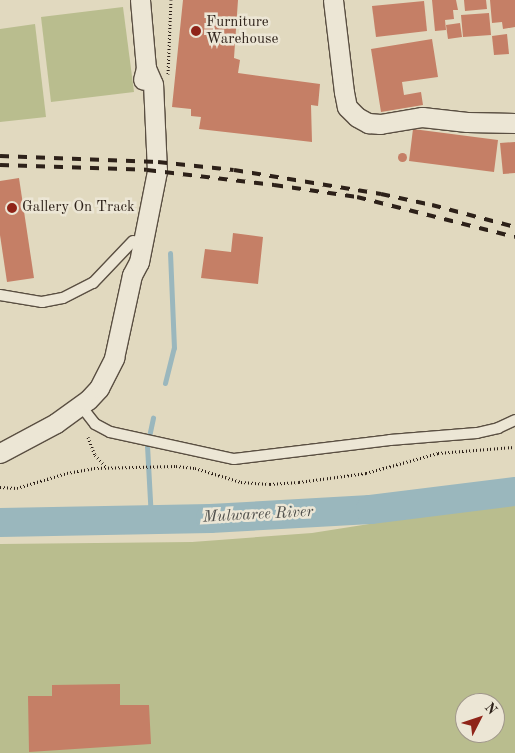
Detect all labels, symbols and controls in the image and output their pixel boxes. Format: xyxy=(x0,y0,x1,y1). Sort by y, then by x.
place label: Furniture Warehouse xyxy=(206,13,278,48)
marker: Furniture Warehouse xyxy=(190,25,202,37)
place label: Gallery On Track xyxy=(22,199,135,217)
marker: Gallery On Track xyxy=(6,202,18,214)
water label: Mulwaree River xyxy=(202,503,314,527)
north arrow xyxy=(455,693,505,743)
text: N xyxy=(482,700,499,717)

